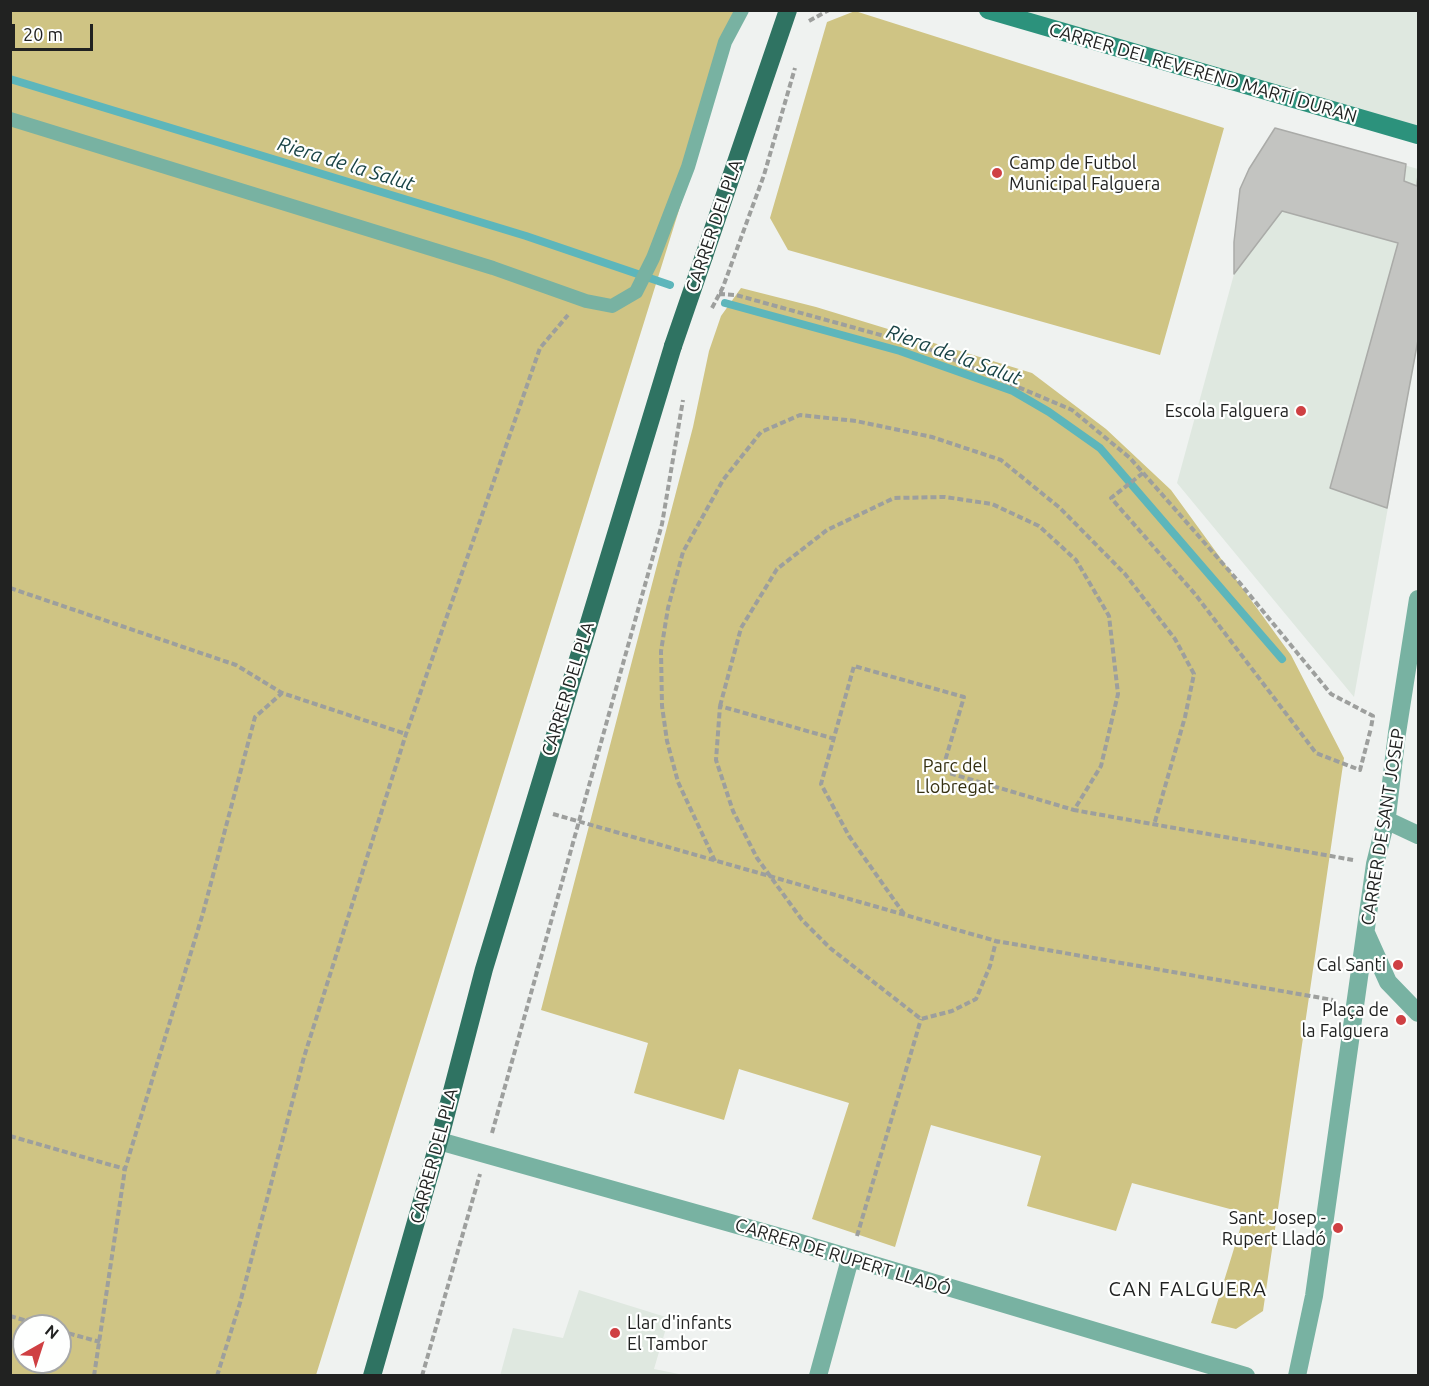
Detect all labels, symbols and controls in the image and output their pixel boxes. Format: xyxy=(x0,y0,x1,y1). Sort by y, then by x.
scale bar xyxy=(15,12,96,50)
street label: CARRER DEL REVEREND MARTÍ DURAN xyxy=(1046,19,1360,127)
text: 20 m xyxy=(23,24,63,44)
water label: Riera de la Salut xyxy=(275,132,417,196)
place label: Camp de Futbol Municipal Falguera xyxy=(1009,152,1160,195)
street label: CARRER DEL PLA xyxy=(681,157,747,295)
marker: Camp de Futbol Municipal Falguera xyxy=(990,166,1004,180)
water label: Riera de la Salut xyxy=(883,319,1025,391)
place label: Escola Falguera xyxy=(1165,400,1289,422)
marker: Escola Falguera xyxy=(1294,404,1308,418)
street label: CARRER DEL PLA xyxy=(537,619,599,759)
street label: CARRER DE SANT JOSEP xyxy=(1357,727,1409,927)
park label: Parc del Llobregat xyxy=(916,755,994,798)
place label: Cal Santi xyxy=(1316,954,1386,976)
marker: Cal Santi xyxy=(1391,958,1405,972)
place label: Plaça de la Falguera xyxy=(1302,999,1389,1042)
marker: Plaça de la Falguera xyxy=(1394,1013,1408,1027)
street label: CARRER DEL PLA xyxy=(406,1086,462,1226)
place label: Sant Josep - Rupert Lladó xyxy=(1222,1207,1326,1250)
street label: CARRER DE RUPERT LLADÓ xyxy=(732,1214,954,1300)
marker: Sant Josep - Rupert Lladó xyxy=(1331,1221,1345,1235)
district label: CAN FALGUERA xyxy=(1108,1277,1268,1301)
place label: Llar d'infants El Tambor xyxy=(627,1312,732,1354)
north arrow xyxy=(12,1314,72,1374)
text: N xyxy=(42,1321,62,1342)
marker: Llar d'infants El Tambor xyxy=(608,1326,622,1340)

